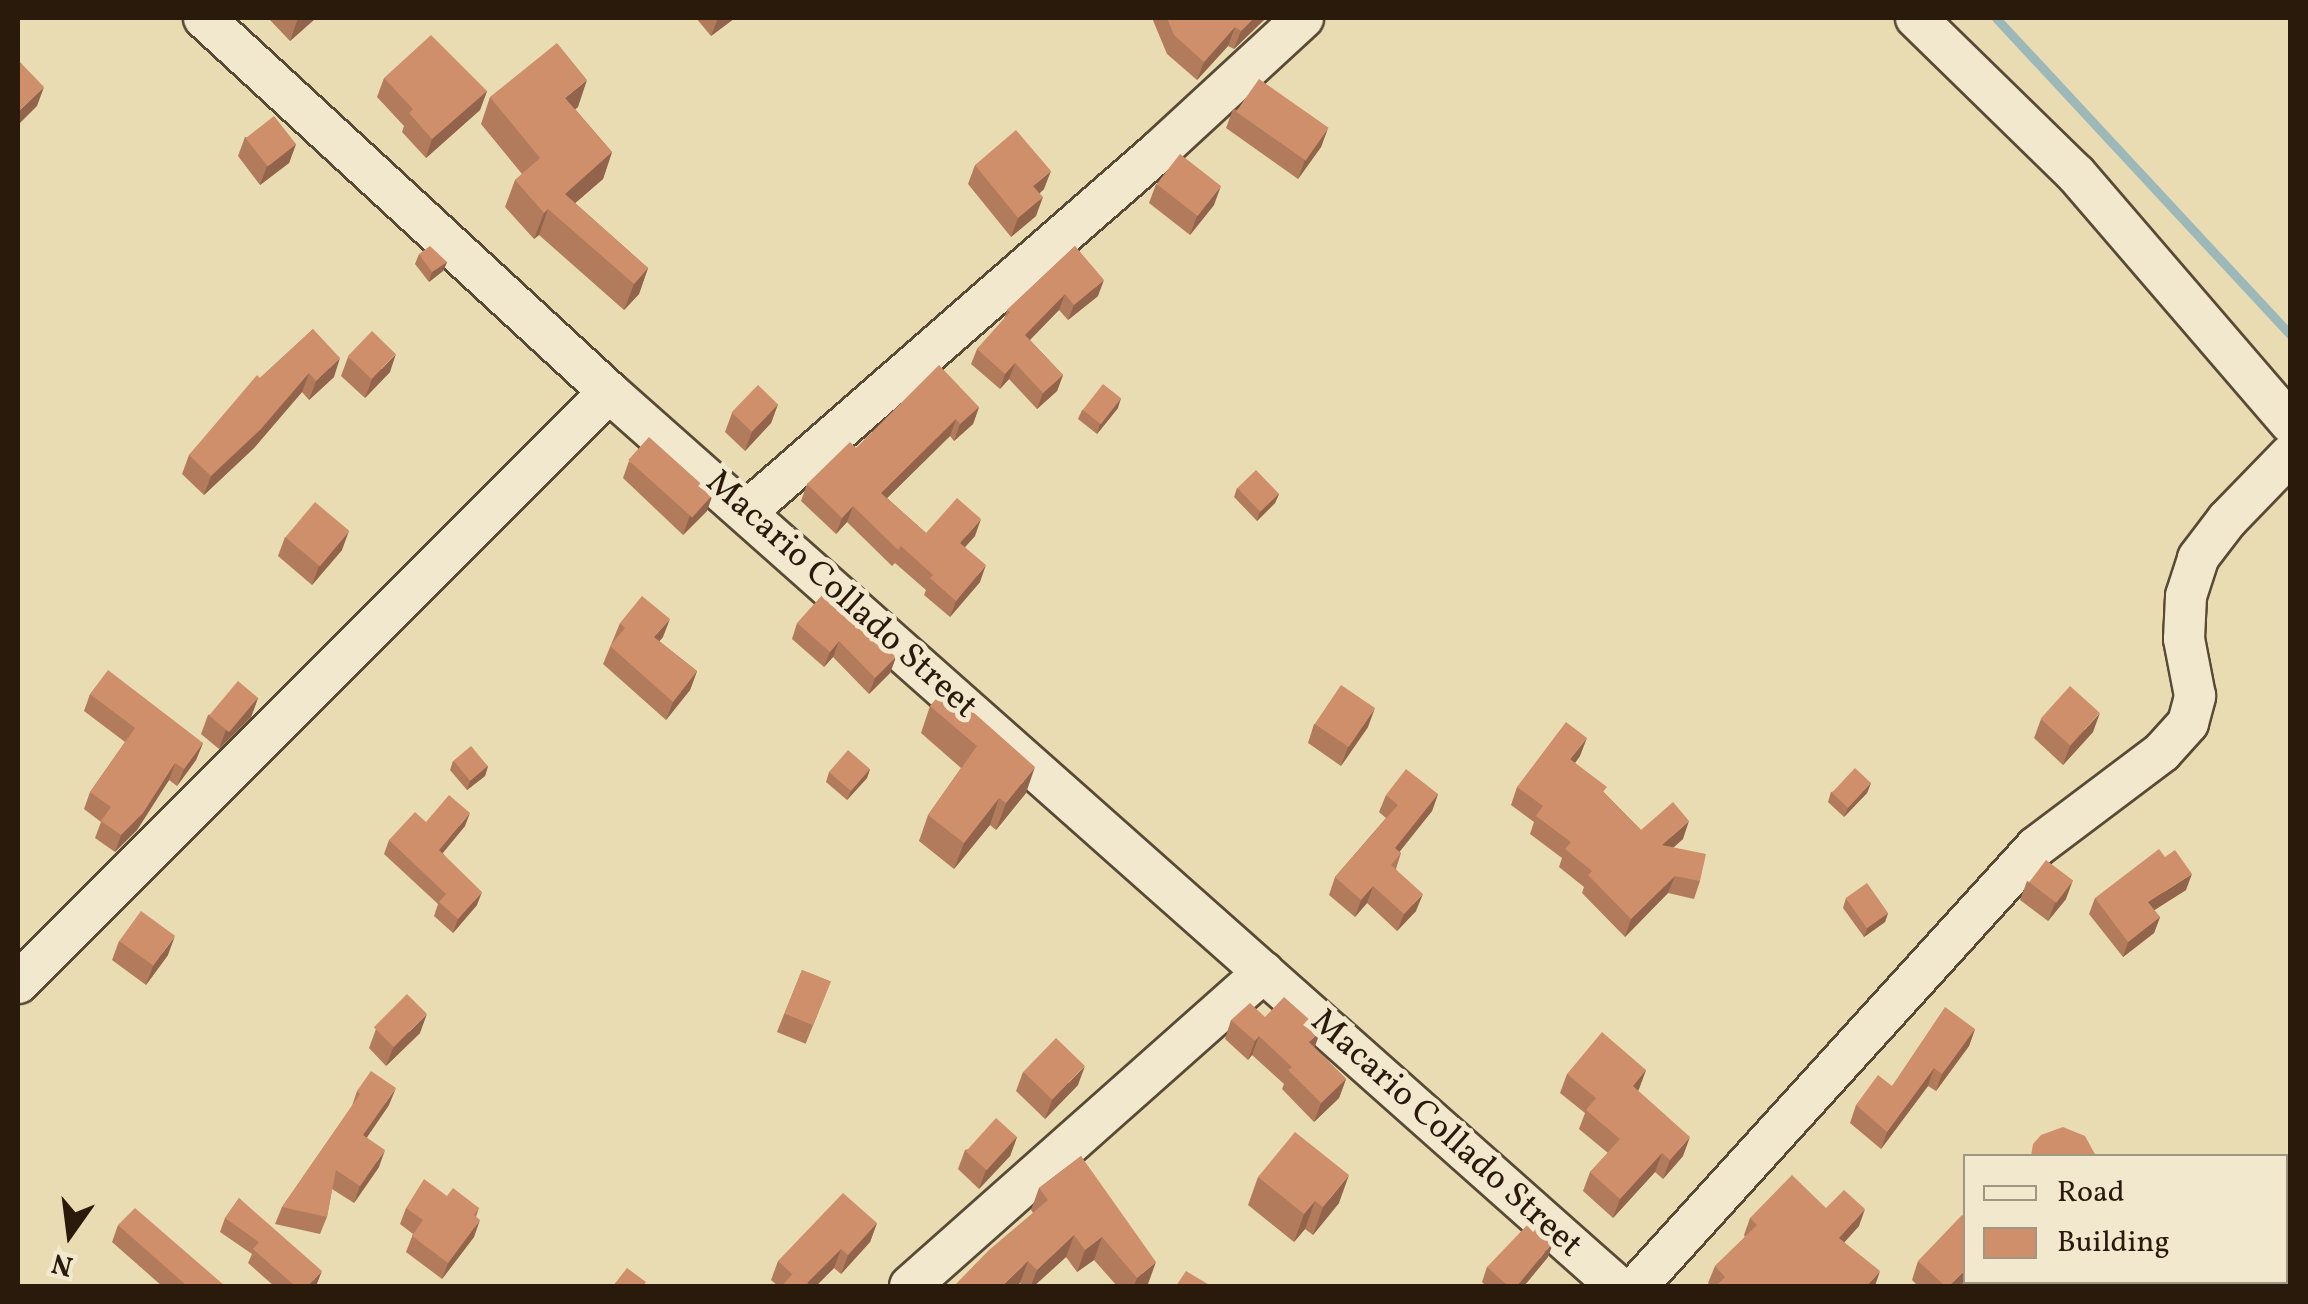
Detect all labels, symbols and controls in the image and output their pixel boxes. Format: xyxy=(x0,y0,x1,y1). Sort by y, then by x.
street label: Macario Collado Street xyxy=(697,462,985,728)
street label: Macario Collado Street xyxy=(1302,1001,1590,1267)
legend xyxy=(1963,1154,2288,1284)
text: Road xyxy=(2057,1172,2125,1214)
north arrow xyxy=(20,1184,120,1284)
text: Building xyxy=(2057,1222,2170,1264)
text: N xyxy=(48,1242,77,1285)

